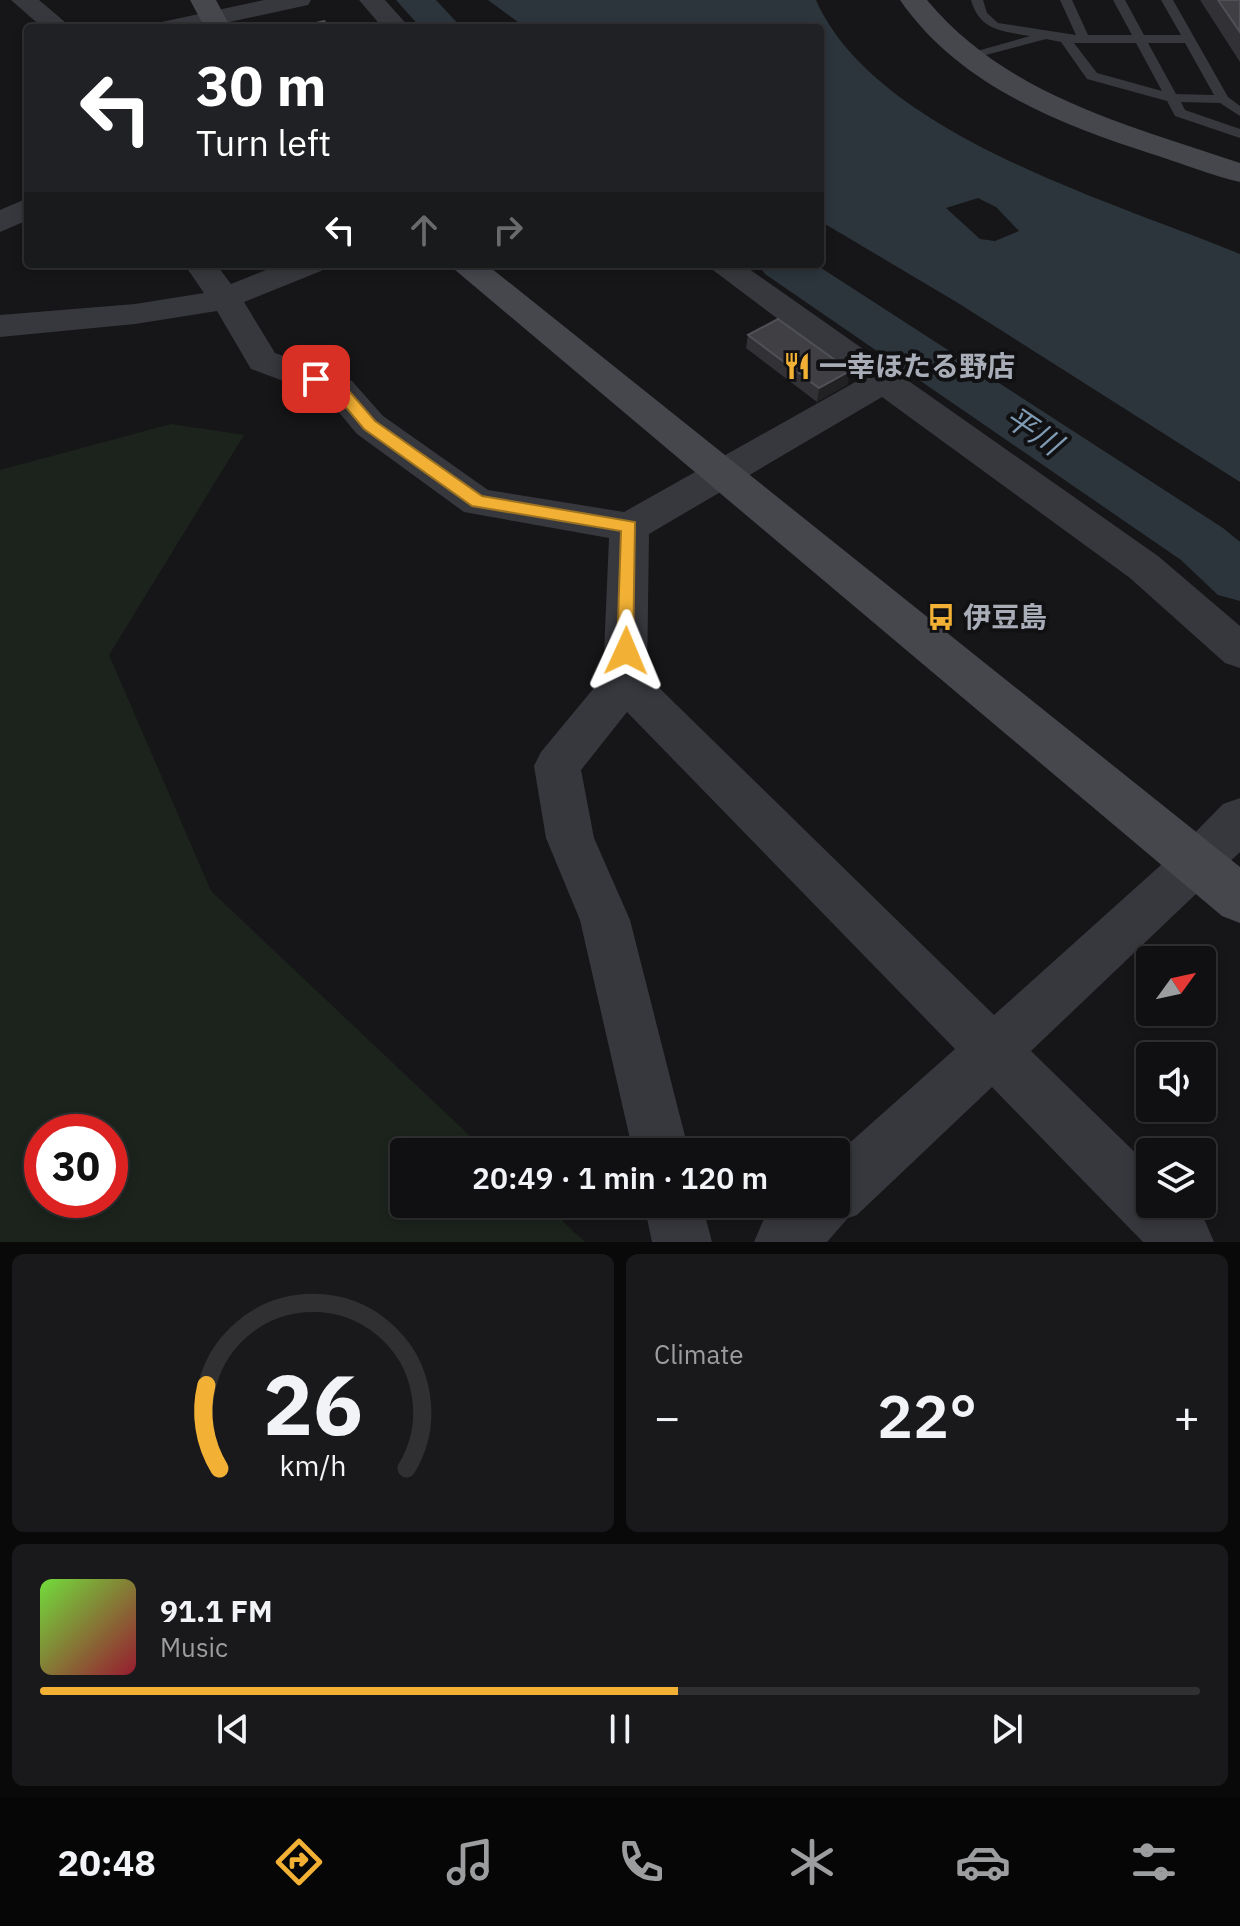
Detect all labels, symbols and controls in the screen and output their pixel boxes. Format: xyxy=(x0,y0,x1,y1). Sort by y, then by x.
text: 30 m xyxy=(196,49,326,121)
icon: left xyxy=(64,56,168,160)
text: Turn left xyxy=(196,119,331,166)
icon: left xyxy=(318,208,362,252)
icon: ahead xyxy=(402,208,446,252)
icon: right xyxy=(486,208,530,252)
pin xyxy=(282,345,350,413)
place label: 一幸ほたる野店 xyxy=(819,347,1015,384)
restaurant icon: 一幸ほたる野店 xyxy=(782,351,812,381)
icon: arrive xyxy=(294,357,338,401)
water label: 平川 xyxy=(998,397,1072,464)
place label: 伊豆島 xyxy=(963,598,1047,635)
bus stop icon: 伊豆島 xyxy=(926,602,956,632)
position arrow xyxy=(584,609,668,693)
north arrow xyxy=(1136,946,1216,1026)
map controls xyxy=(1136,946,1216,1218)
button: sound xyxy=(1136,1042,1216,1122)
speed limit sign: 30 xyxy=(24,1114,128,1218)
button: layers xyxy=(1136,1138,1216,1218)
text: 20:49 · 1 min · 120 m xyxy=(472,1158,768,1197)
text: Climate xyxy=(654,1337,744,1371)
text: 26 xyxy=(263,1350,363,1458)
text: 22° xyxy=(877,1376,977,1455)
text: − xyxy=(654,1388,680,1445)
text: + xyxy=(1174,1388,1200,1445)
text: km/h xyxy=(279,1447,347,1484)
text: 91.1 FM xyxy=(160,1591,273,1630)
text: Music xyxy=(160,1630,228,1664)
icon: previous xyxy=(211,1707,255,1751)
icon: pause xyxy=(598,1707,642,1751)
icon: next xyxy=(985,1707,1029,1751)
icon: directions xyxy=(271,1834,327,1890)
icon: music xyxy=(442,1834,498,1890)
icon: phone xyxy=(613,1834,669,1890)
icon: climate xyxy=(784,1834,840,1890)
icon: car xyxy=(955,1834,1011,1890)
icon: filters xyxy=(1126,1834,1182,1890)
text: 20:48 xyxy=(58,1839,156,1886)

